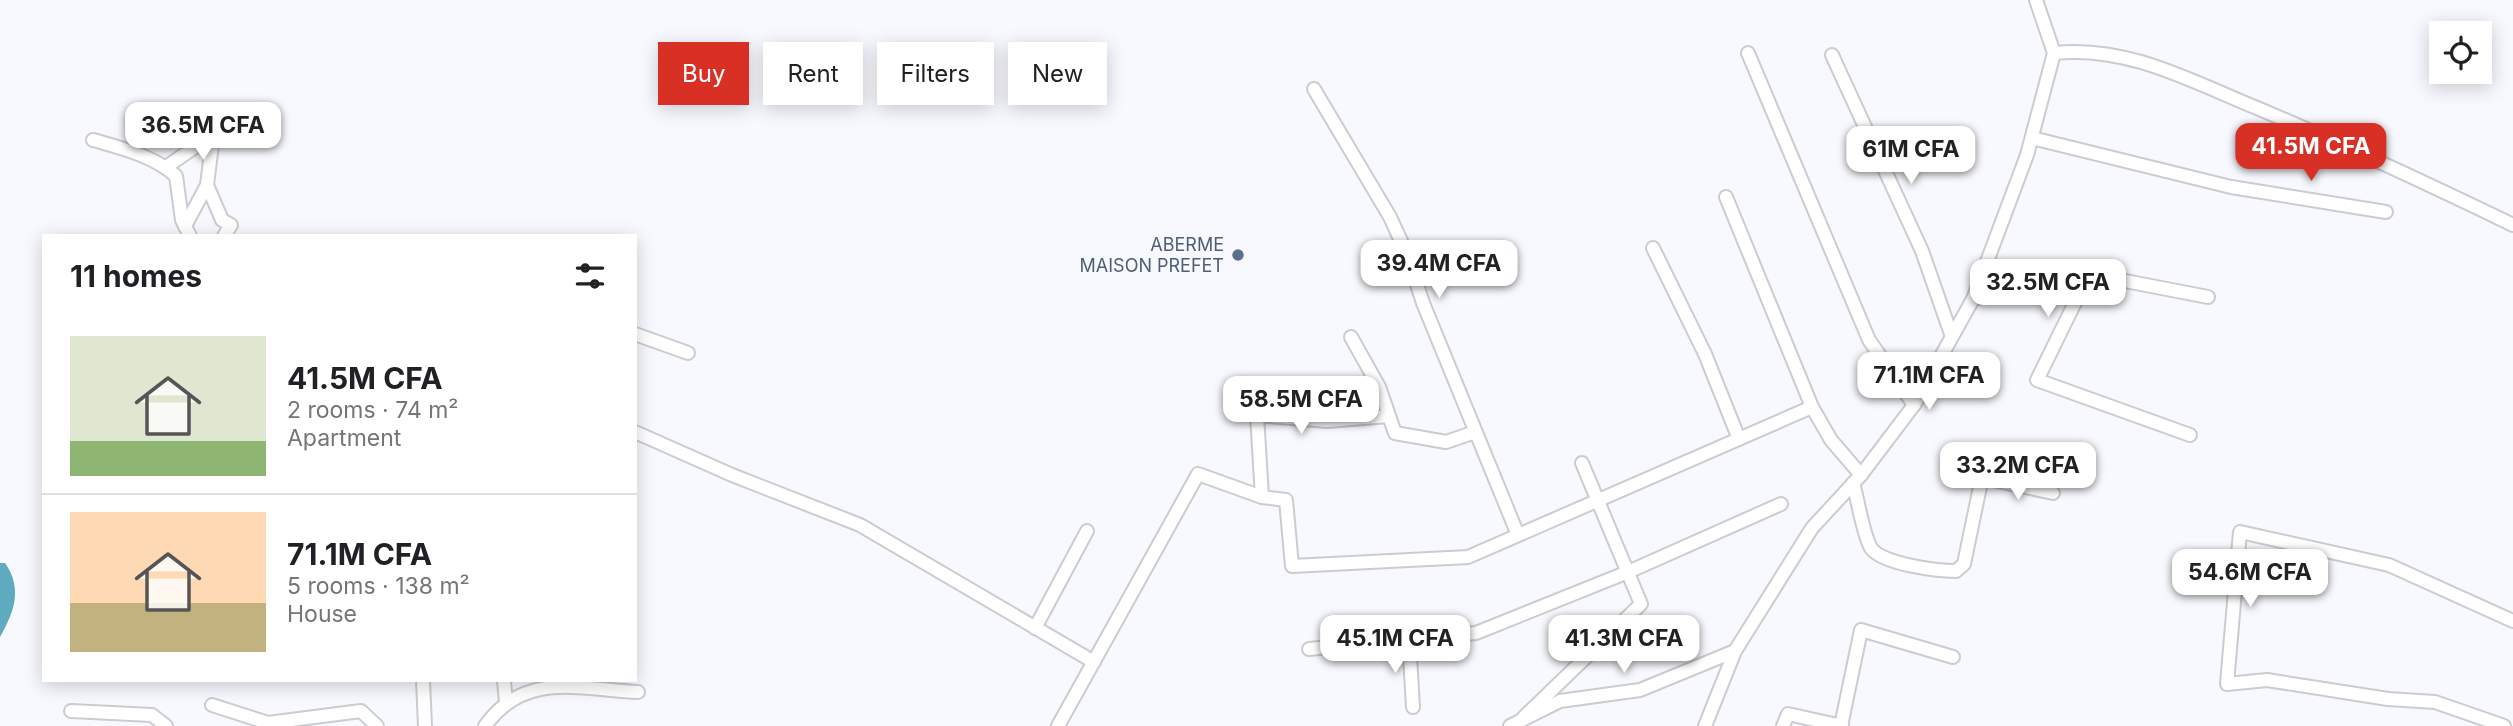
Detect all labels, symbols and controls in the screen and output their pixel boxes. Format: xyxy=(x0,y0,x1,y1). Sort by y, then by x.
map controls xyxy=(2429,21,2492,84)
button: locate xyxy=(2429,21,2492,84)
chip: Buy xyxy=(658,42,749,105)
chip: Rent xyxy=(763,42,863,105)
chip: Filters xyxy=(877,42,994,105)
chip: New xyxy=(1008,42,1107,105)
pin: 36.5M CFA xyxy=(123,102,283,162)
text: 36.5M CFA xyxy=(141,111,265,139)
pin: 41.5M CFA xyxy=(2231,124,2391,183)
pin: 61M CFA xyxy=(1846,127,1976,186)
text: 41.5M CFA xyxy=(2251,132,2371,160)
text: 61M CFA xyxy=(1862,135,1960,163)
place label: ABERME MAISON PREFET xyxy=(1080,234,1224,276)
pin: 39.4M CFA xyxy=(1359,240,1519,300)
marker: ABERME MAISON PREFET xyxy=(1230,247,1246,263)
text: 39.4M CFA xyxy=(1377,249,1501,277)
icon: filters xyxy=(571,257,609,295)
text: 11 homes xyxy=(70,258,202,294)
pin: 32.5M CFA xyxy=(1968,260,2128,319)
text: 32.5M CFA xyxy=(1986,268,2110,296)
pin: 71.1M CFA xyxy=(1849,352,2009,412)
text: 41.5M CFA xyxy=(287,360,443,396)
text: 71.1M CFA xyxy=(1873,361,1985,389)
icon: home xyxy=(126,364,210,448)
pin: 58.5M CFA xyxy=(1221,376,1381,436)
text: 58.5M CFA xyxy=(1239,385,1363,413)
text: 2 rooms · 74 m² xyxy=(287,396,459,424)
text: Apartment xyxy=(287,424,401,452)
pin: 33.2M CFA xyxy=(1938,442,2098,502)
text: 33.2M CFA xyxy=(1956,451,2080,479)
text: 71.1M CFA xyxy=(287,536,432,572)
icon: home xyxy=(126,540,210,624)
pin: 54.6M CFA xyxy=(2170,550,2330,609)
text: 54.6M CFA xyxy=(2188,558,2312,586)
text: 5 rooms · 138 m² xyxy=(287,572,470,600)
text: House xyxy=(287,600,357,628)
pin: 45.1M CFA xyxy=(1315,616,1475,675)
pin: 41.3M CFA xyxy=(1544,616,1704,675)
text: 45.1M CFA xyxy=(1336,624,1454,652)
text: 41.3M CFA xyxy=(1564,624,1684,652)

